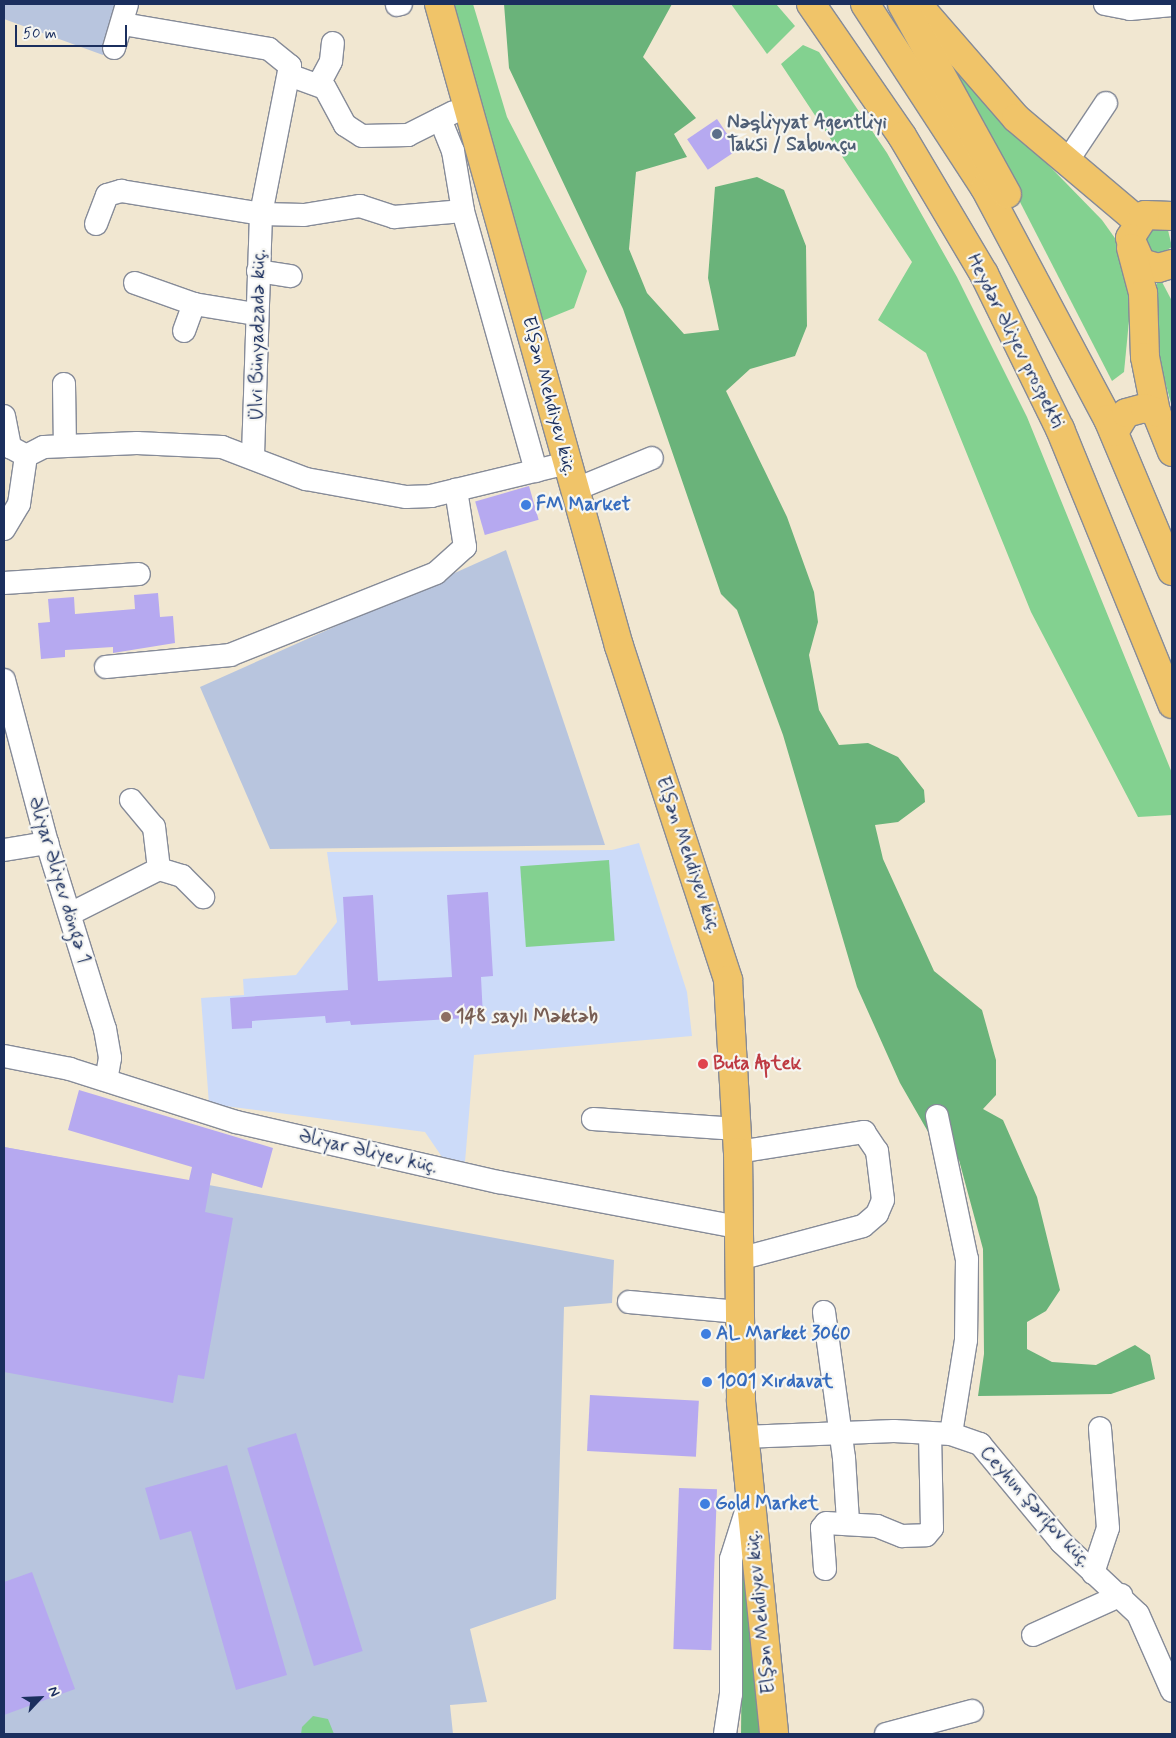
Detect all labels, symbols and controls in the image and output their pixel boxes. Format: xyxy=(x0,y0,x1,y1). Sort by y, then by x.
scale bar xyxy=(18,15,130,47)
text: 50 m xyxy=(23,24,57,44)
place label: Nəqliyyat Agentliyi Taksi / Sabunçu xyxy=(727,112,887,156)
marker: Nəqliyyat Agentliyi Taksi / Sabunçu xyxy=(711,128,723,140)
street label: Ülvi Bünyadzadə küç. xyxy=(245,249,271,421)
street label: Heydər Əliyev prospekti xyxy=(961,250,1069,432)
street label: Elşən Mehdiyev küç. xyxy=(517,313,581,479)
place label: FM Market xyxy=(536,494,632,516)
marker: FM Market xyxy=(520,499,532,511)
street label: Elşən Mehdiyev küç. xyxy=(650,773,726,937)
street label: Əliyar Əliyev döngə 1 xyxy=(23,794,95,966)
place label: 148 saylı Məktəb xyxy=(456,1006,598,1028)
marker: 148 saylı Məktəb xyxy=(440,1011,452,1023)
place label: Buta Aptek xyxy=(713,1053,802,1075)
marker: Buta Aptek xyxy=(697,1058,709,1070)
street label: Əliyar Əliyev küç. xyxy=(296,1125,440,1179)
place label: AL Market 3060 xyxy=(716,1323,853,1345)
marker: AL Market 3060 xyxy=(700,1328,712,1340)
place label: 1001 Xırdavat xyxy=(717,1371,833,1393)
marker: 1001 Xırdavat xyxy=(701,1376,713,1388)
street label: Ceyhun Şərifov küç. xyxy=(975,1442,1095,1572)
place label: Gold Market xyxy=(715,1493,819,1515)
marker: Gold Market xyxy=(699,1498,711,1510)
street label: Elşən Mehdiyev küç. xyxy=(741,1528,781,1696)
north arrow xyxy=(15,1673,65,1723)
text: N xyxy=(43,1684,64,1700)

